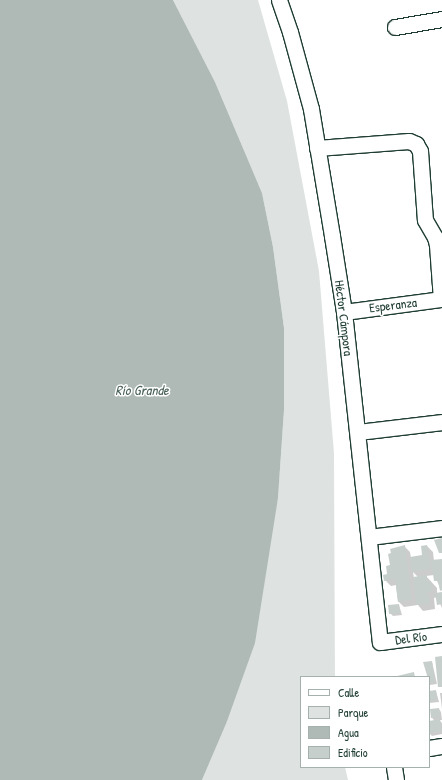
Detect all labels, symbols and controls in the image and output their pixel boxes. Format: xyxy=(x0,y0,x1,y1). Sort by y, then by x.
street label: Héctor Cámpora xyxy=(332,279,356,357)
street label: Esperanza xyxy=(368,294,418,316)
water label: Río Grande xyxy=(115,382,169,398)
street label: Del Río xyxy=(394,628,428,648)
legend xyxy=(300,676,430,768)
text: Calle xyxy=(338,684,359,701)
text: Parque xyxy=(338,704,368,721)
text: Agua xyxy=(338,724,359,741)
text: Edificio xyxy=(338,744,368,761)

